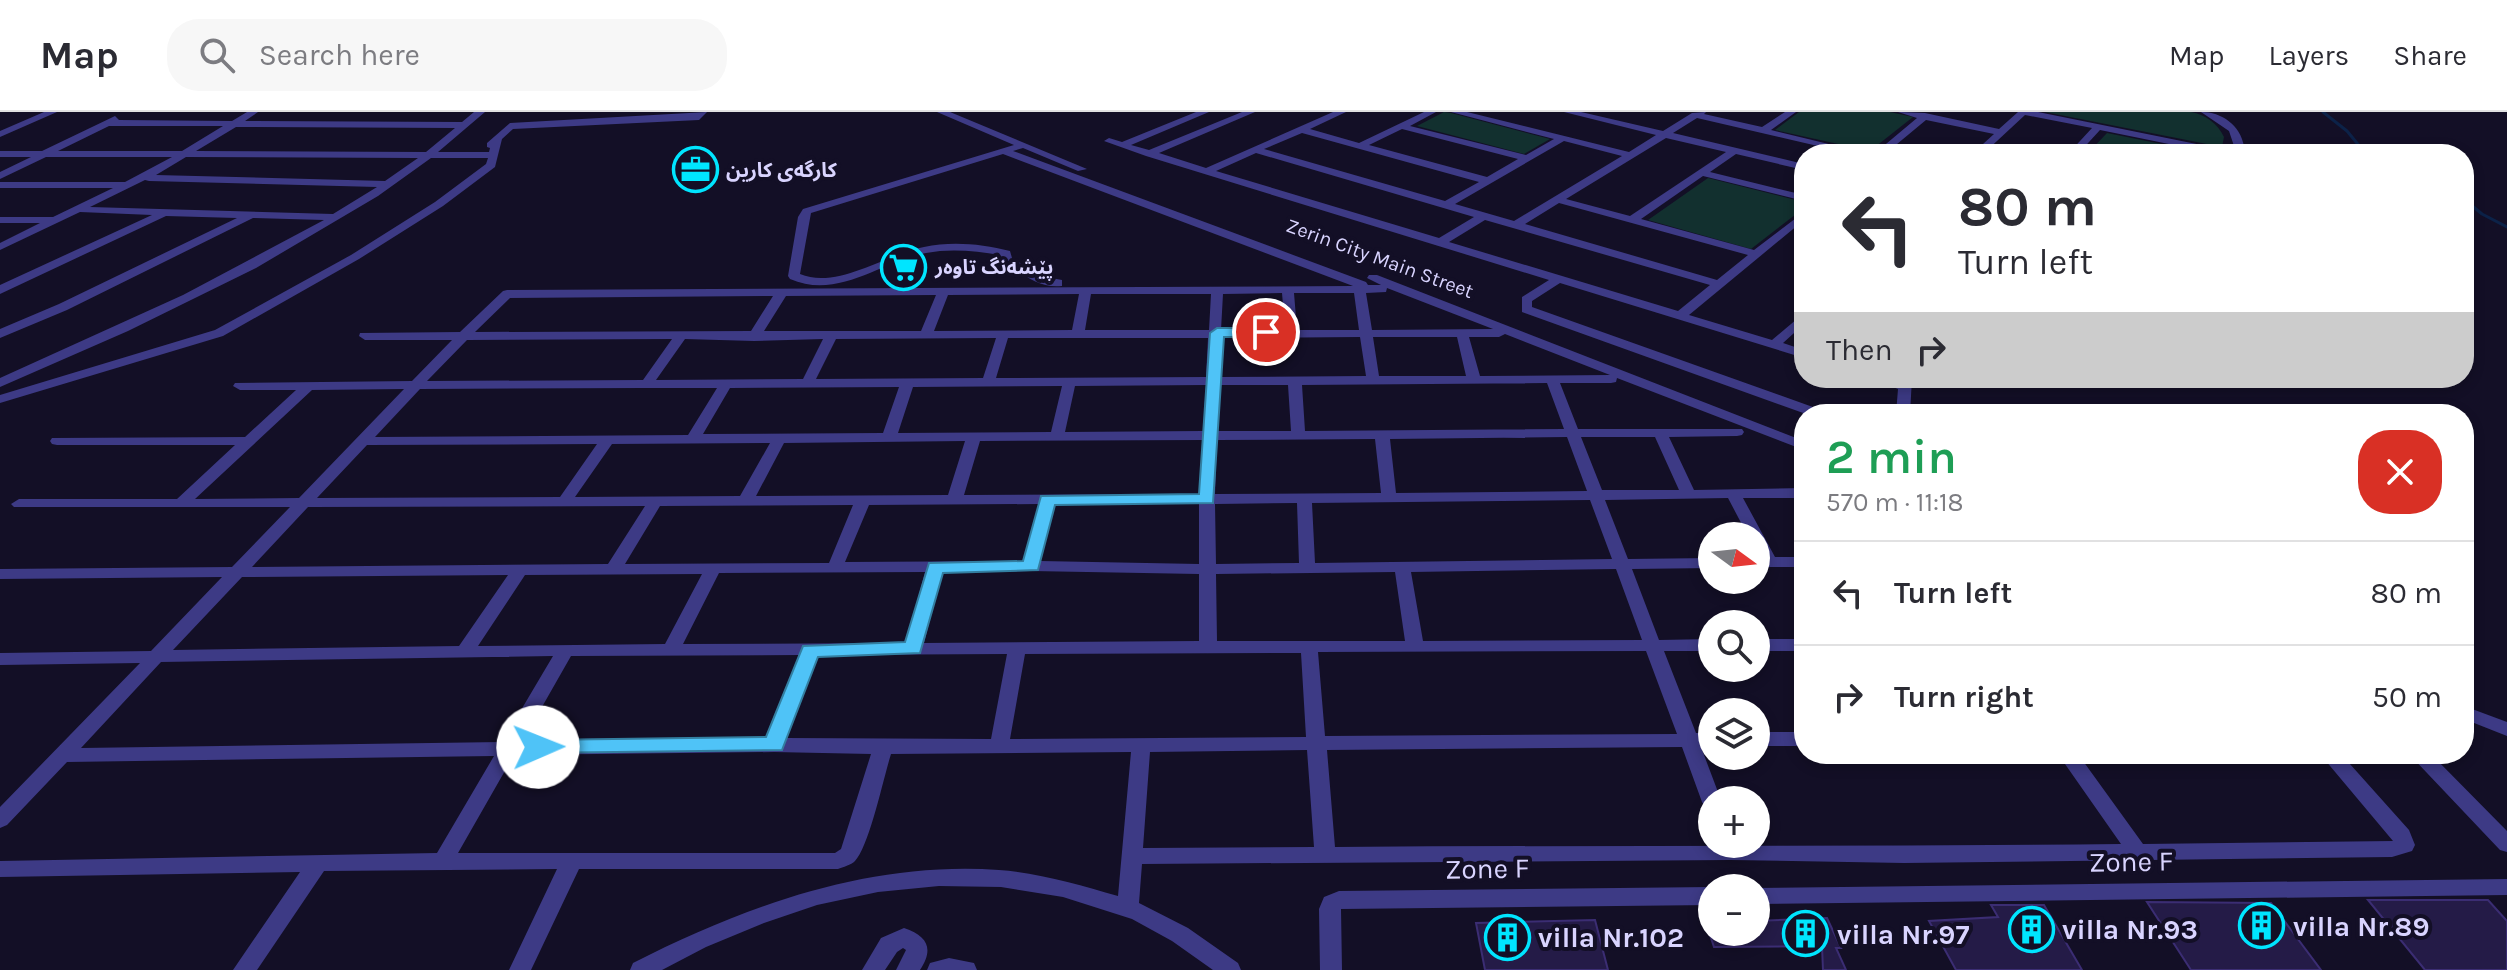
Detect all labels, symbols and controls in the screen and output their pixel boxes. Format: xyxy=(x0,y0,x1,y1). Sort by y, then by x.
search box xyxy=(167,19,727,91)
text: Map xyxy=(40,33,119,78)
icon: search xyxy=(195,33,239,77)
text: Search here xyxy=(259,37,420,73)
text: Map xyxy=(2169,39,2224,72)
text: Layers xyxy=(2268,39,2349,72)
text: Share xyxy=(2393,39,2467,72)
office icon: کارگەی کارین xyxy=(671,146,719,194)
place label: کارگەی کارین xyxy=(726,159,838,182)
text: 80 m xyxy=(1958,174,2097,239)
icon: left xyxy=(1826,176,1930,280)
street label: Zerin City Main Street xyxy=(1283,214,1477,303)
text: Turn left xyxy=(1958,241,2093,283)
supermarket icon: پێشەنگ تاوەر xyxy=(880,243,928,291)
place label: پێشەنگ تاوەر xyxy=(934,256,1053,281)
pin xyxy=(1232,298,1300,366)
icon: arrive xyxy=(1244,310,1288,354)
icon: right xyxy=(1909,328,1953,372)
text: Then xyxy=(1826,332,1893,368)
text: 2 min xyxy=(1826,429,1957,485)
button: close xyxy=(2358,430,2442,514)
text: 570 m · 11:18 xyxy=(1826,487,1964,518)
north arrow xyxy=(1698,522,1770,594)
map controls xyxy=(1698,522,1770,946)
icon: left xyxy=(1826,571,1870,615)
text: Turn left xyxy=(1894,575,2012,611)
text: 80 m xyxy=(2371,575,2442,611)
button: search xyxy=(1698,610,1770,682)
icon: right xyxy=(1826,675,1870,719)
text: Turn right xyxy=(1894,679,2034,715)
text: 50 m xyxy=(2372,679,2442,715)
button: layers xyxy=(1698,698,1770,770)
position arrow xyxy=(496,705,580,789)
button: + xyxy=(1698,786,1770,858)
street label: Zone F xyxy=(2088,844,2174,879)
street label: Zone F xyxy=(1444,851,1530,886)
button: − xyxy=(1698,874,1770,946)
building icon: villa Nr.89 xyxy=(2238,902,2286,950)
building icon: villa Nr.93 xyxy=(2007,905,2055,953)
building icon: villa Nr.97 xyxy=(1782,910,1830,958)
place label: villa Nr.89 xyxy=(2293,910,2430,943)
building icon: villa Nr.102 xyxy=(1483,913,1531,961)
place label: villa Nr.93 xyxy=(2062,913,2198,946)
place label: villa Nr.97 xyxy=(1837,918,1969,951)
place label: villa Nr.102 xyxy=(1538,921,1684,954)

